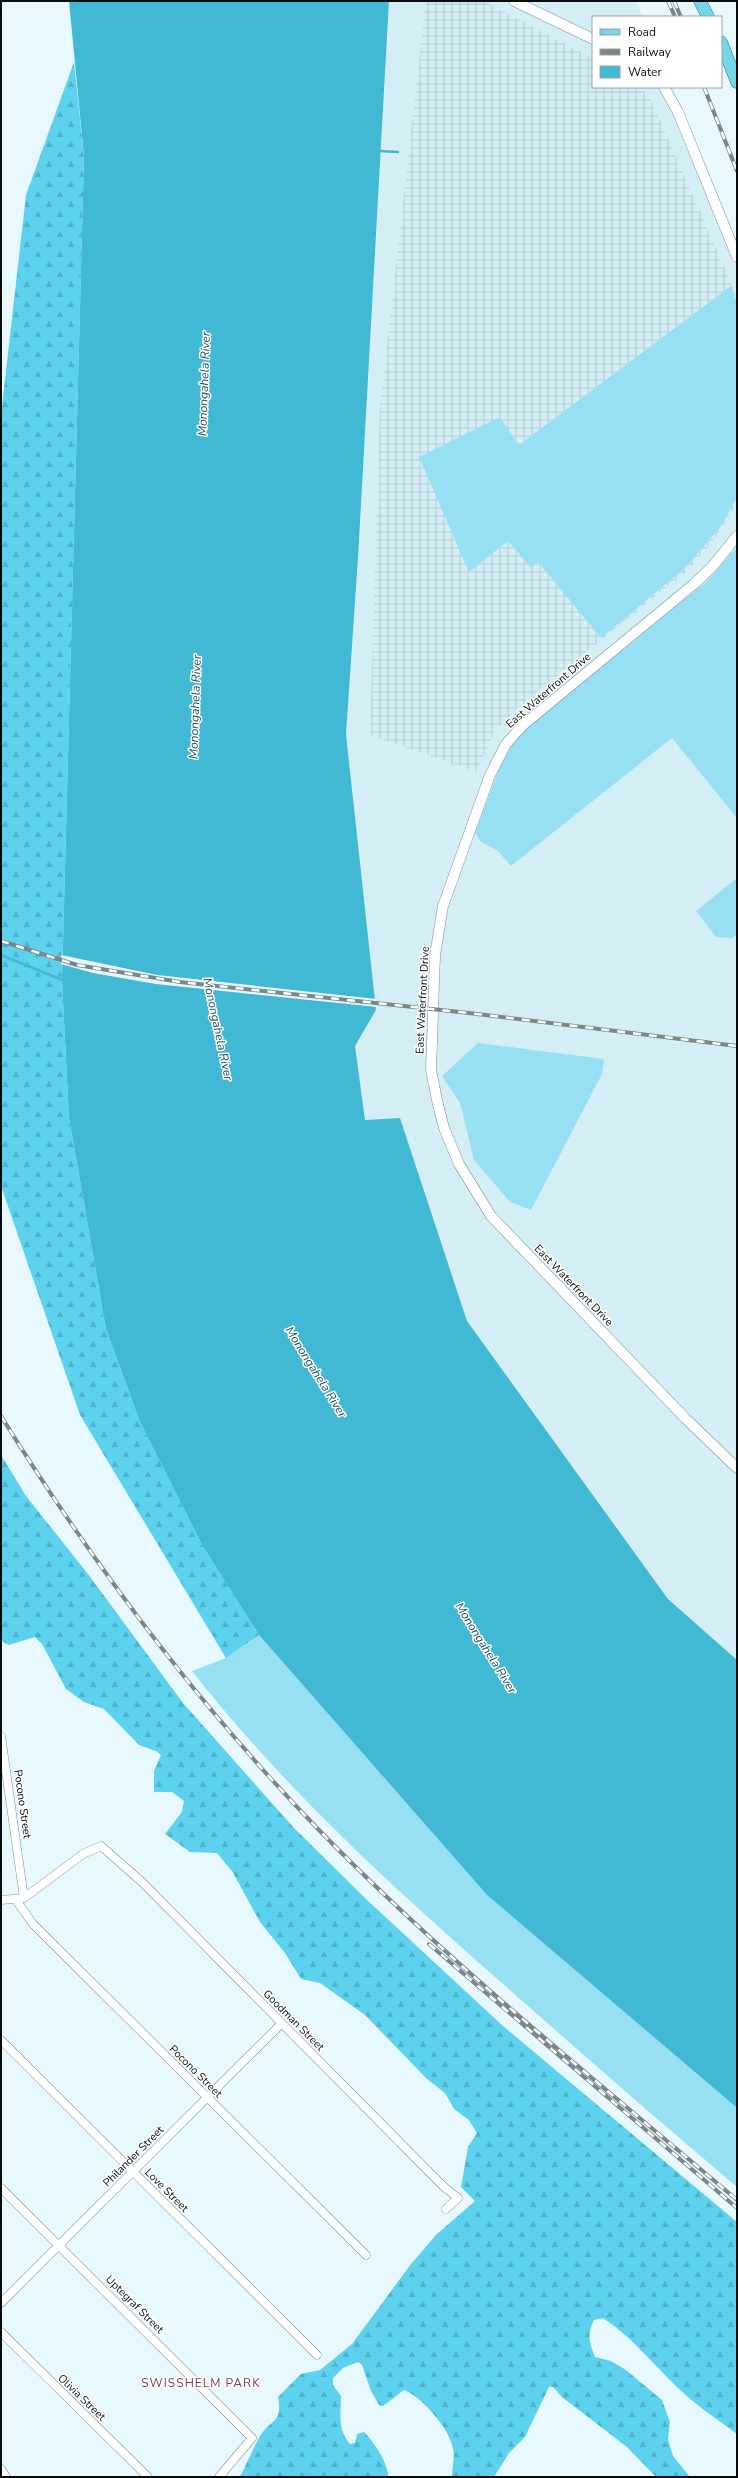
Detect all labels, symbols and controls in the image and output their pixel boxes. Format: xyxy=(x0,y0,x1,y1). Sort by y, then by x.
legend xyxy=(592,16,722,88)
text: Road xyxy=(628,24,656,40)
text: Railway xyxy=(628,44,672,60)
text: Water xyxy=(628,64,662,80)
water label: Monongahela River xyxy=(194,331,214,436)
street label: East Waterfront Drive xyxy=(503,649,594,731)
water label: Monongahela River xyxy=(185,654,205,759)
street label: East Waterfront Drive xyxy=(412,946,433,1054)
water label: Monongahela River xyxy=(199,976,237,1082)
street label: East Waterfront Drive xyxy=(531,1241,617,1329)
water label: Monongahela River xyxy=(282,1323,351,1421)
water label: Monongahela River xyxy=(452,1599,521,1697)
street label: Pocono Street xyxy=(10,1769,35,1839)
street label: Goodman Street xyxy=(260,1986,328,2054)
street label: Pocono Street xyxy=(166,2042,225,2101)
street label: Philander Street xyxy=(100,2123,167,2190)
street label: Love Street xyxy=(141,2165,192,2216)
street label: Uptegraf Street xyxy=(102,2272,167,2337)
street label: Olivia Street xyxy=(54,2371,109,2424)
district label: SWISSHELM PARK xyxy=(141,2375,261,2391)

